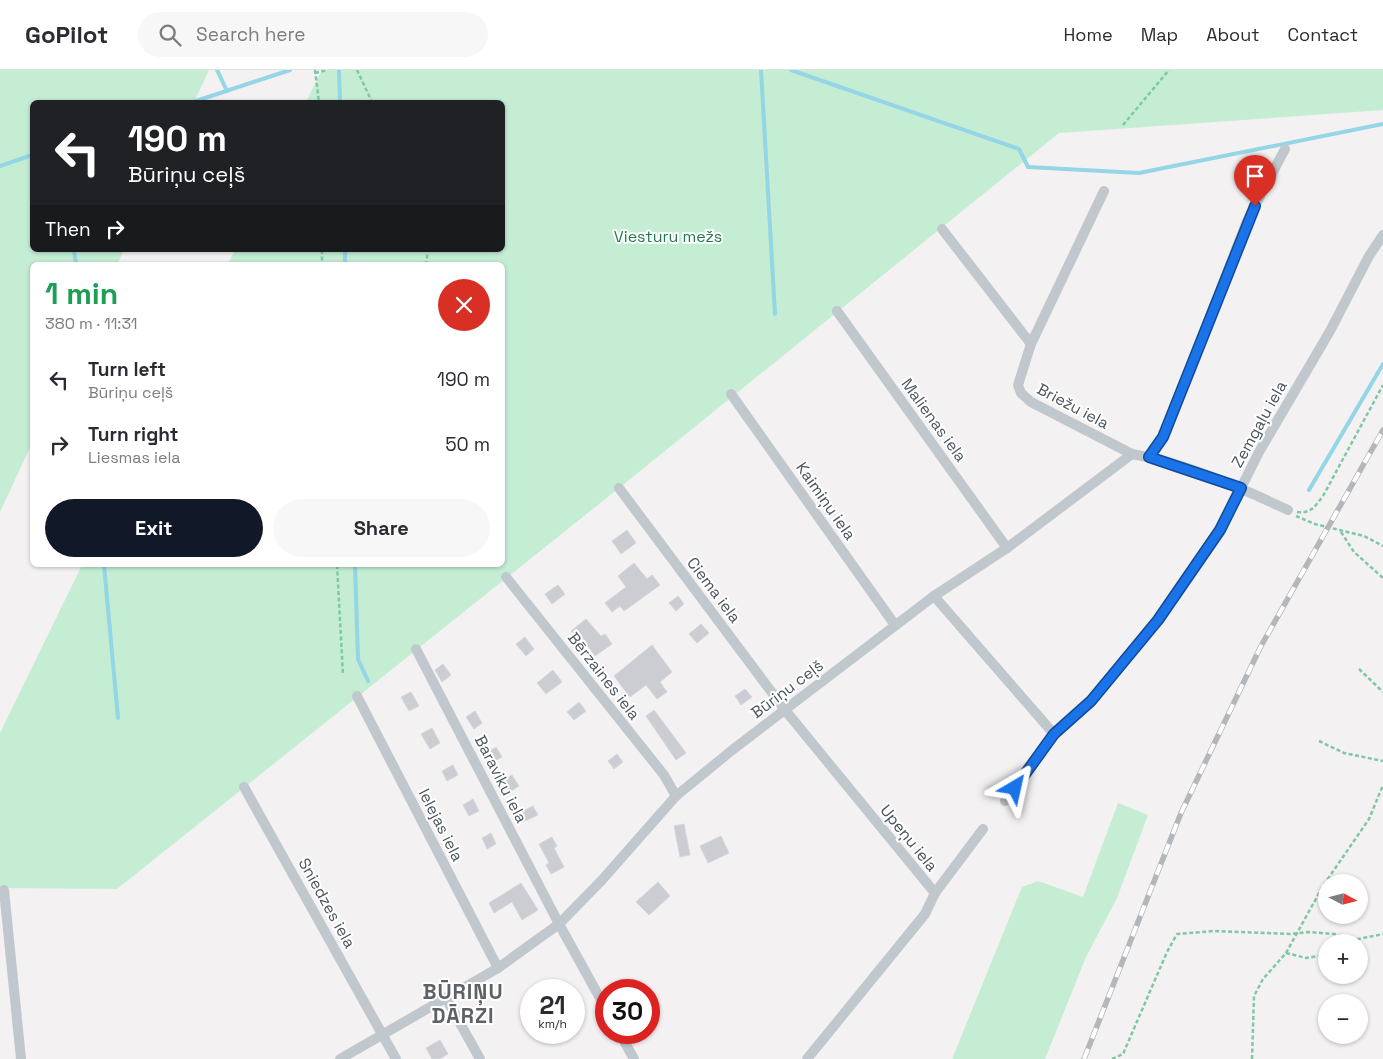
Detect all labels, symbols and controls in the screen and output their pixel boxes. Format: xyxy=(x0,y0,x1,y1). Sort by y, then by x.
search box xyxy=(138,12,488,57)
text: GoPilot xyxy=(25,19,108,50)
icon: search xyxy=(156,21,184,49)
text: Search here xyxy=(196,22,306,47)
text: Home xyxy=(1064,23,1113,46)
text: Map xyxy=(1141,23,1178,46)
text: About xyxy=(1206,23,1260,46)
text: Contact xyxy=(1288,23,1358,46)
text: 190 m xyxy=(128,117,227,161)
icon: left xyxy=(45,120,110,185)
pin xyxy=(1234,155,1276,206)
text: Būriņu ceļš xyxy=(128,160,245,188)
icon: arrive xyxy=(1241,162,1269,190)
icon: right xyxy=(101,215,129,243)
text: Then xyxy=(45,217,91,242)
park label: Viesturu mežs xyxy=(614,226,722,247)
text: 1 min xyxy=(45,274,118,313)
button: close xyxy=(438,279,490,331)
text: 380 m · 11:31 xyxy=(45,313,138,334)
text: Turn left xyxy=(88,357,166,382)
icon: left xyxy=(45,366,73,394)
text: 190 m xyxy=(437,367,490,392)
street label: Malienas iela xyxy=(897,374,971,466)
street label: Zemgaļu iela xyxy=(1227,377,1291,471)
street label: Briežu iela xyxy=(1033,378,1113,434)
text: Būriņu ceļš xyxy=(88,382,173,403)
text: Turn right xyxy=(88,422,178,447)
icon: right xyxy=(45,431,73,459)
text: 50 m xyxy=(445,432,490,457)
text: Liesmas iela xyxy=(88,447,181,468)
street label: Kaimiņu iela xyxy=(791,458,861,544)
button: Exit xyxy=(45,499,263,557)
button: Share xyxy=(273,499,490,557)
street label: Ciema iela xyxy=(682,553,746,627)
street label: Bērzaines iela xyxy=(563,628,645,724)
street label: Būriņu ceļš xyxy=(747,655,827,723)
street label: Baraviku iela xyxy=(470,732,532,826)
position arrow xyxy=(988,761,1040,813)
street label: Ielejas iela xyxy=(414,785,468,865)
street label: Upeņu iela xyxy=(875,800,943,876)
street label: Sniedzes iela xyxy=(294,854,360,952)
north arrow xyxy=(1318,874,1368,924)
map controls xyxy=(1318,874,1368,1044)
button: + xyxy=(1318,934,1368,984)
district label: BŪRIŅU DĀRZI xyxy=(422,978,504,1029)
speed limit sign: 30 xyxy=(595,979,660,1044)
text: 21 xyxy=(539,989,566,1021)
button: − xyxy=(1318,994,1368,1044)
text: km/h xyxy=(538,1016,567,1032)

